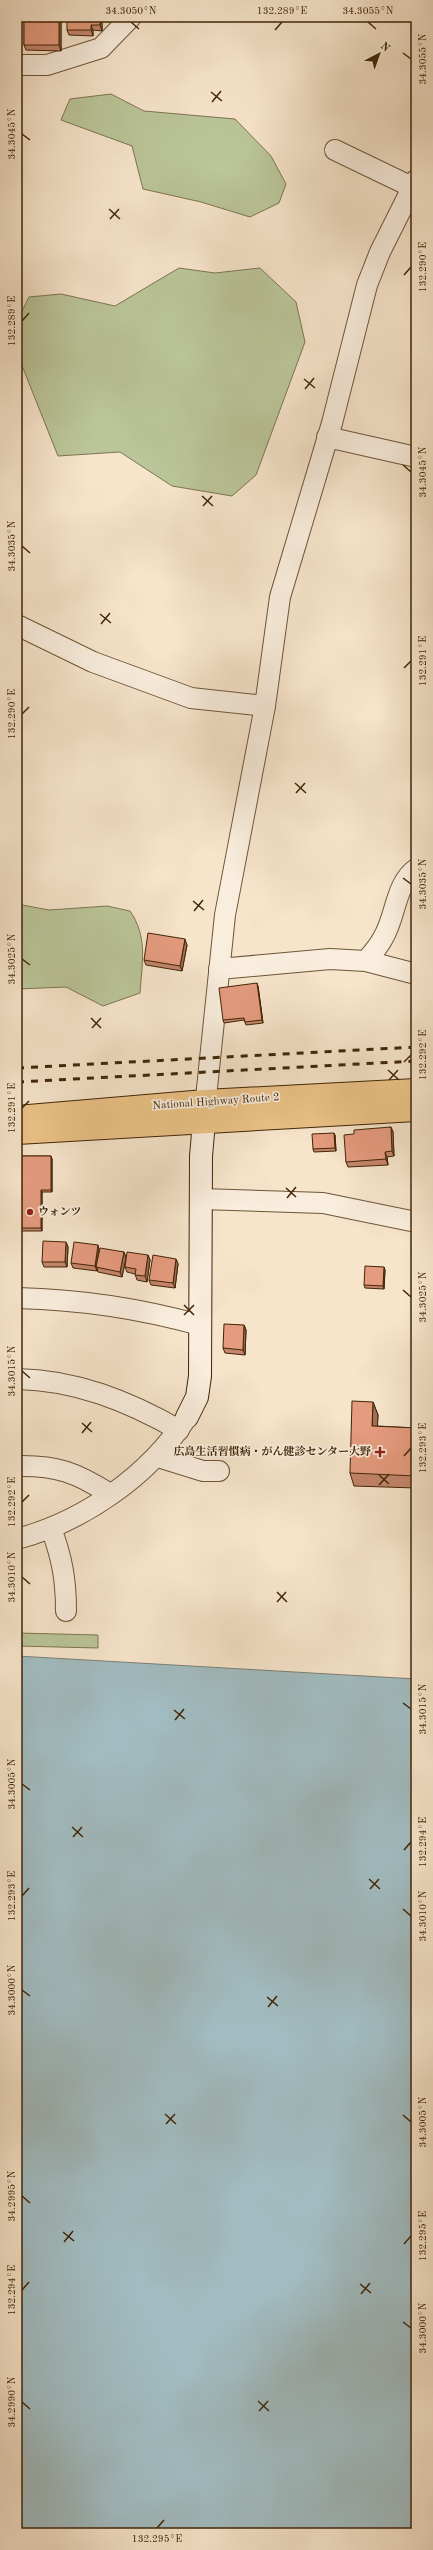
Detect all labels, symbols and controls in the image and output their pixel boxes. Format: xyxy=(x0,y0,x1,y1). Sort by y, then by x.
text: 34.3050°N xyxy=(105,6,157,16)
text: 132.289°E xyxy=(257,6,307,16)
text: 34.3055°N xyxy=(342,6,394,16)
text: 34.3055°N xyxy=(418,33,428,85)
north arrow xyxy=(359,34,399,74)
text: N xyxy=(378,41,392,55)
text: 34.3045°N xyxy=(7,108,17,160)
text: 132.290°E xyxy=(418,242,428,292)
text: 132.289°E xyxy=(7,296,17,346)
text: 34.3045°N xyxy=(418,446,428,498)
text: 34.3035°N xyxy=(7,520,17,572)
text: 132.291°E xyxy=(418,636,428,686)
text: 132.290°E xyxy=(7,689,17,739)
text: 34.3035°N xyxy=(418,858,428,910)
text: 34.3025°N xyxy=(7,933,17,985)
text: 132.292°E xyxy=(418,1030,428,1080)
text: 132.291°E xyxy=(7,1083,17,1133)
street label: National Highway Route 2 xyxy=(152,1092,280,1112)
place label: ウォンツ xyxy=(38,1206,82,1218)
marker: ウォンツ xyxy=(25,1207,35,1217)
text: 34.3025°N xyxy=(418,1271,428,1323)
text: 34.3015°N xyxy=(7,1345,17,1397)
text: 132.293°E xyxy=(418,1423,428,1473)
place label: 広島生活習慣病・がん健診センター大野 xyxy=(173,1445,371,1458)
marker: 広島生活習慣病・がん健診センター大野 xyxy=(374,1446,386,1458)
text: 132.292°E xyxy=(7,1477,17,1527)
text: 34.3010°N xyxy=(7,1551,17,1603)
text: 34.3015°N xyxy=(418,1683,428,1735)
text: 34.3005°N xyxy=(7,1758,17,1810)
text: 132.294°E xyxy=(418,1817,428,1867)
text: 132.293°E xyxy=(7,1871,17,1921)
text: 34.3010°N xyxy=(418,1890,428,1942)
text: 34.3000°N xyxy=(7,1964,17,2016)
text: 34.3005°N xyxy=(418,2096,428,2148)
text: 34.2995°N xyxy=(7,2170,17,2222)
text: 132.295°E xyxy=(418,2211,428,2261)
text: 132.294°E xyxy=(7,2265,17,2315)
text: 34.3000°N xyxy=(418,2302,428,2354)
text: 34.2990°N xyxy=(7,2376,17,2428)
text: 132.295°E xyxy=(132,2534,182,2544)

